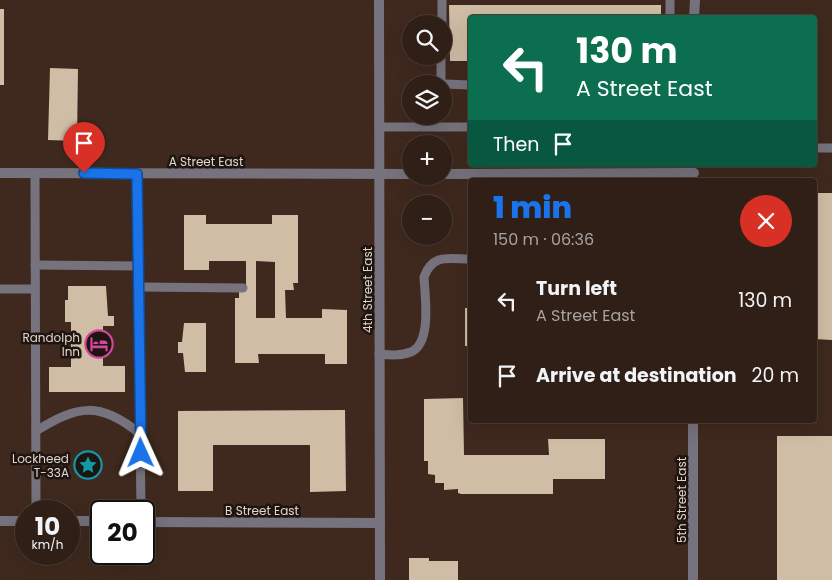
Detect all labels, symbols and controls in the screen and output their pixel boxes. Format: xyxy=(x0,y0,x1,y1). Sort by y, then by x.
map controls xyxy=(402,15,452,245)
button: search xyxy=(402,15,452,65)
text: 130 m xyxy=(576,26,678,75)
icon: left xyxy=(493,35,558,100)
text: A Street East xyxy=(576,73,713,104)
button: layers xyxy=(402,75,452,125)
pin xyxy=(63,122,105,173)
icon: arrive xyxy=(70,129,98,157)
icon: arrive xyxy=(549,130,577,158)
text: Then xyxy=(493,131,539,158)
button: + xyxy=(402,135,452,185)
street label: A Street East xyxy=(169,153,243,170)
text: 1 min xyxy=(493,186,572,229)
button: − xyxy=(402,195,452,245)
button: close xyxy=(740,195,792,247)
text: 150 m · 06:36 xyxy=(493,228,594,251)
street label: 4th Street East xyxy=(359,247,376,333)
text: Turn left xyxy=(536,275,617,302)
icon: left xyxy=(493,287,521,315)
text: 130 m xyxy=(738,287,792,314)
text: A Street East xyxy=(536,304,635,327)
place label: Randolph Inn xyxy=(22,329,80,360)
hotel icon: Randolph Inn xyxy=(84,329,114,359)
icon: arrive xyxy=(493,362,521,390)
text: Arrive at destination xyxy=(536,362,737,389)
text: 20 m xyxy=(752,362,799,389)
position arrow xyxy=(114,426,166,478)
place label: Lockheed T-33A xyxy=(12,450,69,481)
place icon: Lockheed T-33A xyxy=(73,450,103,480)
street label: 5th Street East xyxy=(673,457,690,543)
speed limit sign: 20 xyxy=(90,500,155,565)
street label: B Street East xyxy=(225,502,299,519)
text: 10 xyxy=(35,509,60,544)
text: km/h xyxy=(32,536,63,553)

